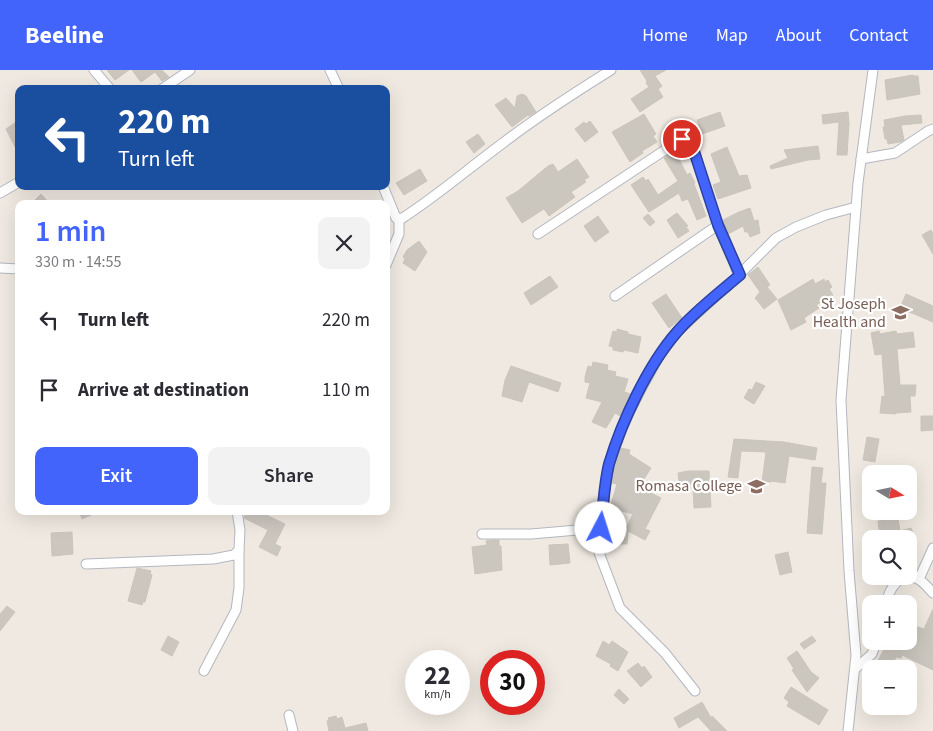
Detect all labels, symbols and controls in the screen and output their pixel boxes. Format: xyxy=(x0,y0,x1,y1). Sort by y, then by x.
text: Beeline xyxy=(25,18,104,53)
text: Home xyxy=(642,23,688,48)
text: Map xyxy=(716,23,748,48)
text: About xyxy=(776,23,821,48)
text: Contact xyxy=(849,23,908,48)
text: 220 m xyxy=(118,97,210,147)
icon: left xyxy=(35,105,100,170)
pin xyxy=(661,118,703,160)
icon: arrive xyxy=(668,125,696,153)
text: Turn left xyxy=(118,143,194,175)
text: 1 min xyxy=(35,210,106,253)
button: close xyxy=(318,217,370,269)
text: 330 m · 14:55 xyxy=(35,251,122,273)
place label: St Joseph Health and xyxy=(813,293,886,333)
school or university icon: St Joseph Health and xyxy=(890,303,910,323)
icon: left xyxy=(35,306,63,334)
text: Turn left xyxy=(78,307,149,334)
text: 220 m xyxy=(322,307,370,334)
icon: arrive xyxy=(35,376,63,404)
text: Arrive at destination xyxy=(78,377,249,404)
text: 110 m xyxy=(322,377,370,404)
button: Exit xyxy=(35,447,198,505)
button: Share xyxy=(208,447,370,505)
north arrow xyxy=(862,465,918,520)
map controls xyxy=(862,465,917,715)
place label: Romasa College xyxy=(636,475,742,497)
school or university icon: Romasa College xyxy=(746,476,766,496)
position arrow xyxy=(574,501,626,553)
button: search xyxy=(862,530,917,585)
button: + xyxy=(862,595,917,650)
speed limit sign: 30 xyxy=(480,650,545,715)
text: 22 xyxy=(424,658,451,694)
button: − xyxy=(862,660,917,715)
text: km/h xyxy=(424,686,451,703)

